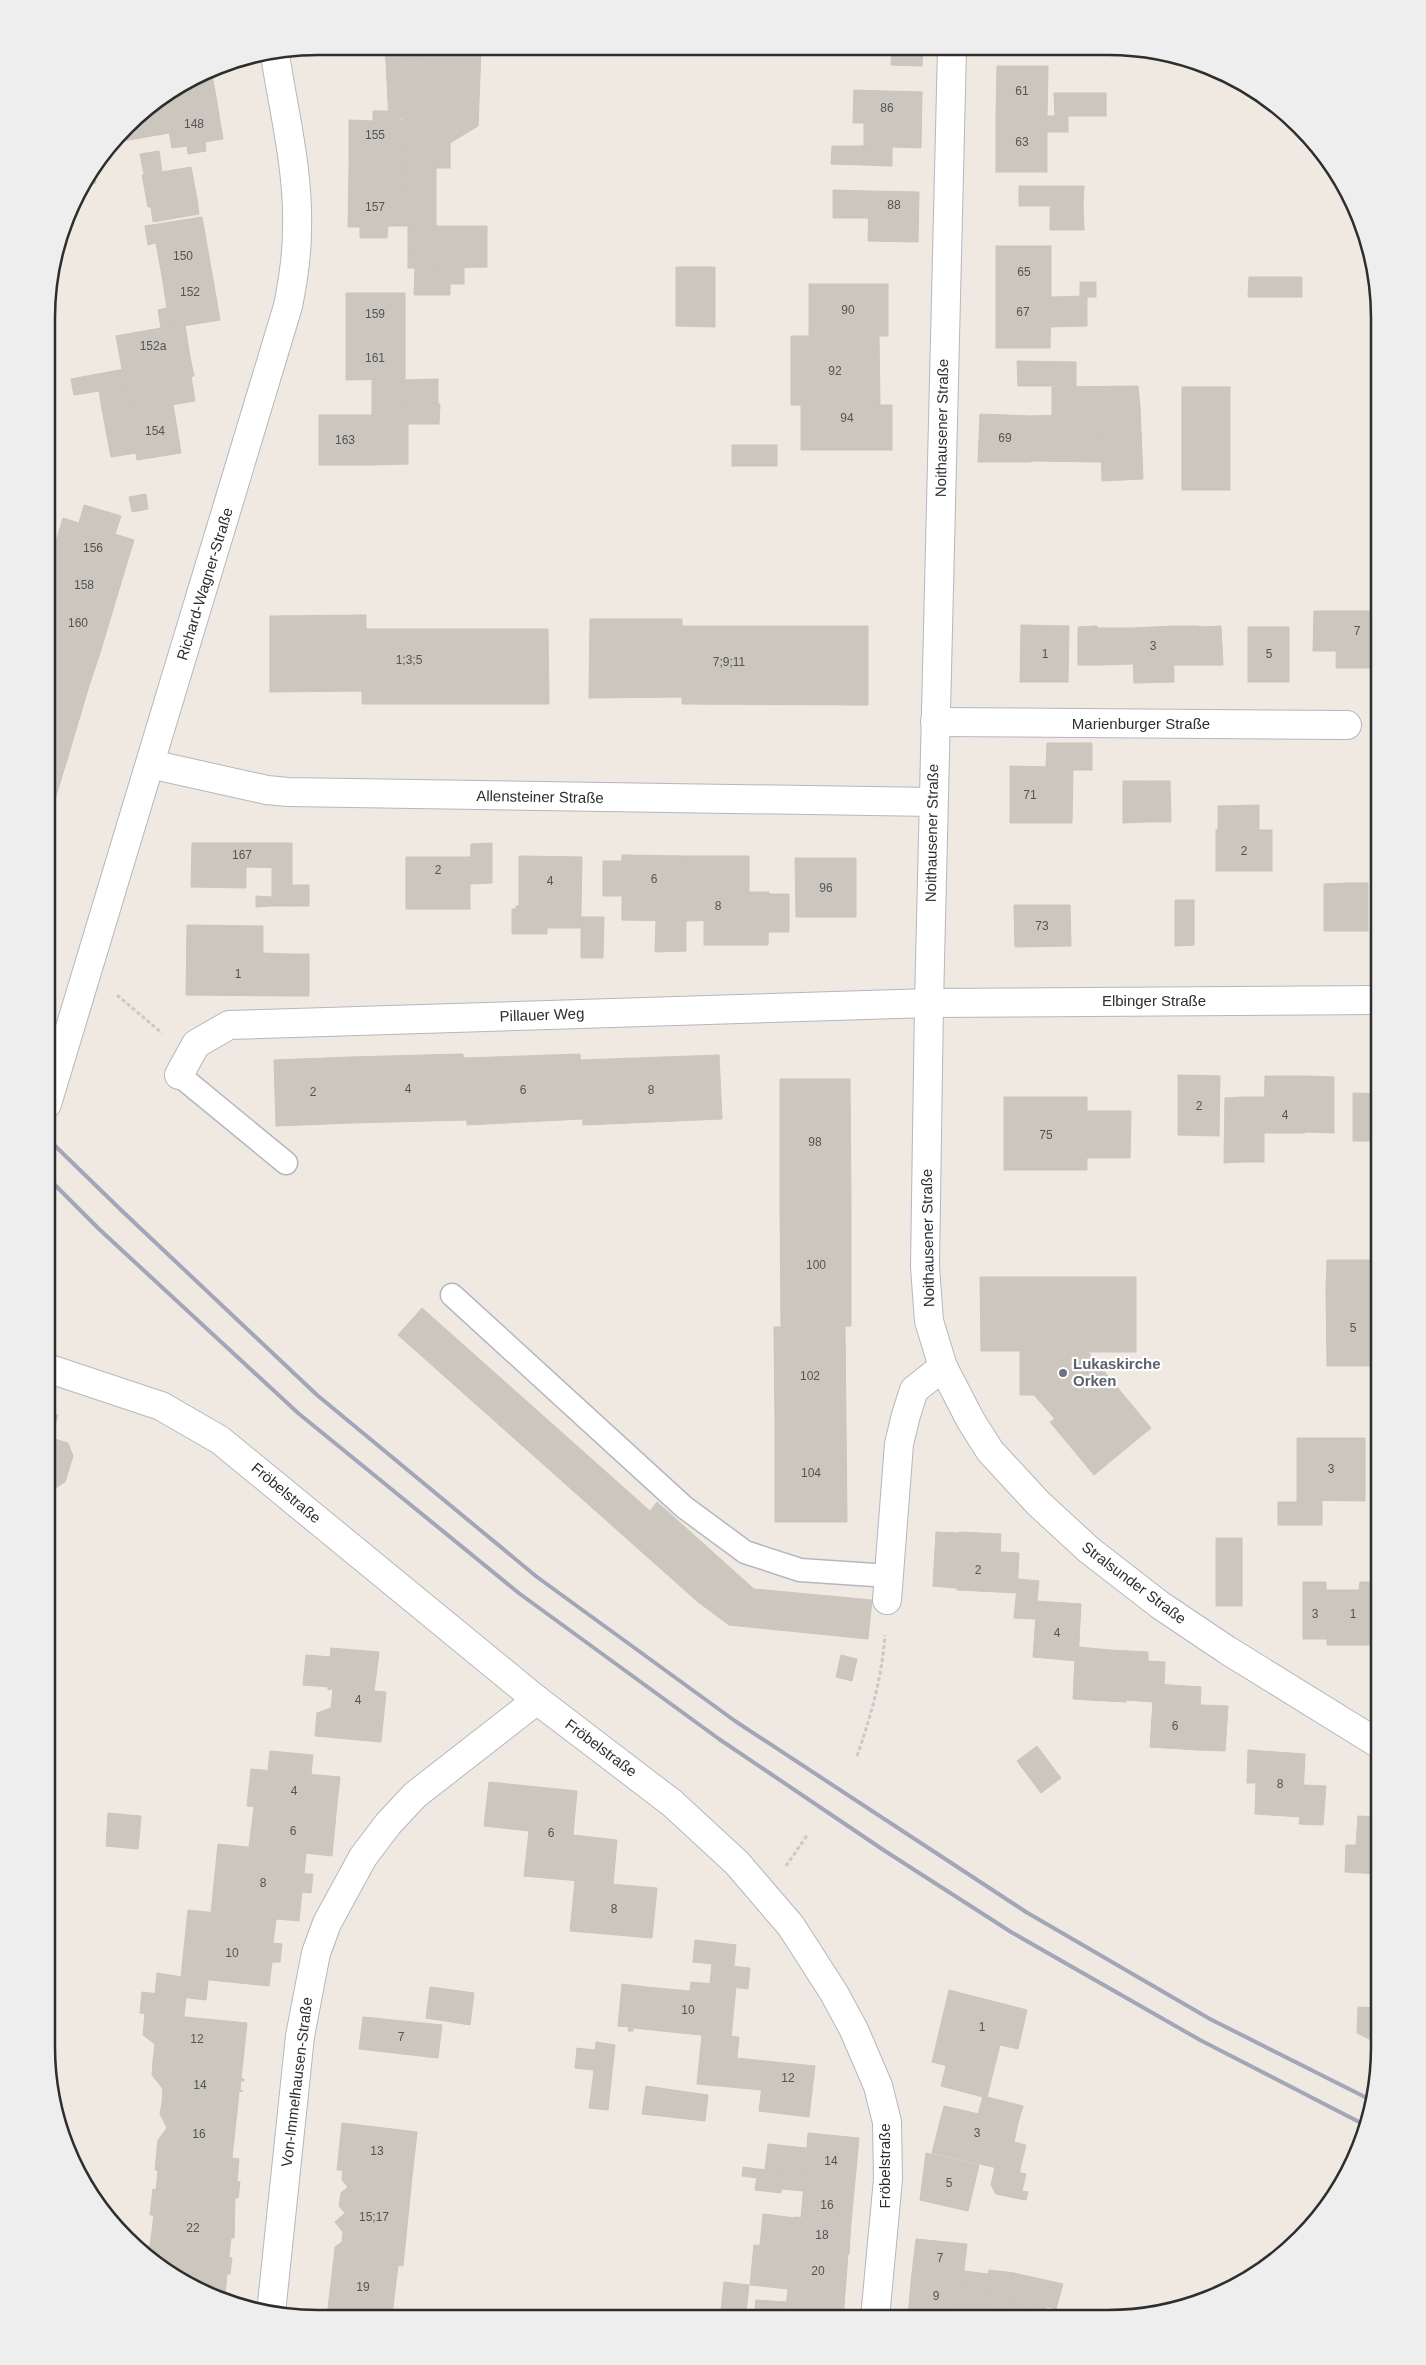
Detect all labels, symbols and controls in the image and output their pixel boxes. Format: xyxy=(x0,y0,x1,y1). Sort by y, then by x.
house number: 61 xyxy=(1015,84,1029,98)
house number: 86 xyxy=(880,101,894,115)
house number: 148 xyxy=(184,117,204,131)
house number: 155 xyxy=(365,128,385,142)
house number: 63 xyxy=(1015,135,1029,149)
house number: 88 xyxy=(887,198,901,212)
house number: 157 xyxy=(365,200,385,214)
house number: 150 xyxy=(173,249,193,263)
house number: 65 xyxy=(1017,265,1031,279)
house number: 152 xyxy=(180,285,200,299)
house number: 90 xyxy=(841,303,855,317)
house number: 67 xyxy=(1016,305,1030,319)
house number: 159 xyxy=(365,307,385,321)
house number: 152a xyxy=(140,339,167,353)
house number: 161 xyxy=(365,351,385,365)
street label: Noithausener Straße xyxy=(932,359,951,497)
house number: 92 xyxy=(828,364,842,378)
house number: 94 xyxy=(840,411,854,425)
house number: 154 xyxy=(145,424,165,438)
house number: 69 xyxy=(998,431,1012,445)
house number: 163 xyxy=(335,433,355,447)
street label: Richard-Wagner-Straße xyxy=(173,505,236,662)
house number: 156 xyxy=(83,541,103,555)
house number: 158 xyxy=(74,578,94,592)
house number: 160 xyxy=(68,616,88,630)
house number: 7 xyxy=(1354,624,1361,638)
house number: 3 xyxy=(1150,639,1157,653)
house number: 1 xyxy=(1042,647,1049,661)
house number: 5 xyxy=(1266,647,1273,661)
house number: 1;3;5 xyxy=(396,653,423,667)
house number: 7;9;11 xyxy=(713,655,746,669)
street label: Marienburger Straße xyxy=(1072,715,1210,732)
street label: Noithausener Straße xyxy=(922,764,941,902)
street label: Allensteiner Straße xyxy=(476,787,604,806)
house number: 71 xyxy=(1023,788,1037,802)
house number: 2 xyxy=(1241,844,1248,858)
house number: 167 xyxy=(232,848,252,862)
house number: 2 xyxy=(435,863,442,877)
house number: 6 xyxy=(651,872,658,886)
house number: 4 xyxy=(547,874,554,888)
house number: 96 xyxy=(819,881,833,895)
house number: 8 xyxy=(715,899,722,913)
house number: 73 xyxy=(1035,919,1049,933)
house number: 1 xyxy=(235,967,242,981)
street label: Elbinger Straße xyxy=(1102,992,1206,1009)
street label: Pillauer Weg xyxy=(499,1005,585,1024)
house number: 4 xyxy=(405,1082,412,1096)
house number: 6 xyxy=(520,1083,527,1097)
house number: 8 xyxy=(648,1083,655,1097)
house number: 2 xyxy=(310,1085,317,1099)
house number: 2 xyxy=(1196,1099,1203,1113)
house number: 4 xyxy=(1282,1108,1289,1122)
house number: 75 xyxy=(1039,1128,1053,1142)
house number: 98 xyxy=(808,1135,822,1149)
street label: Noithausener Straße xyxy=(918,1169,937,1307)
house number: 100 xyxy=(806,1258,826,1272)
house number: 5 xyxy=(1350,1321,1357,1335)
place label: Lukaskirche Orken xyxy=(1073,1355,1161,1389)
marker: Lukaskirche Orken xyxy=(1057,1367,1069,1379)
house number: 102 xyxy=(800,1369,820,1383)
street label: Fröbelstraße xyxy=(248,1459,324,1526)
house number: 3 xyxy=(1328,1462,1335,1476)
house number: 104 xyxy=(801,1466,821,1480)
street label: Stralsunder Straße xyxy=(1079,1538,1190,1627)
house number: 2 xyxy=(975,1563,982,1577)
house number: 3 xyxy=(1312,1607,1319,1621)
house number: 1 xyxy=(1350,1607,1357,1621)
house number: 4 xyxy=(1054,1626,1061,1640)
house number: 4 xyxy=(355,1693,362,1707)
street label: Fröbelstraße xyxy=(562,1715,640,1780)
house number: 6 xyxy=(1172,1719,1179,1733)
house number: 8 xyxy=(1277,1777,1284,1791)
house number: 4 xyxy=(291,1784,298,1798)
house number: 6 xyxy=(290,1824,297,1838)
house number: 6 xyxy=(548,1826,555,1840)
house number: 8 xyxy=(260,1876,267,1890)
house number: 8 xyxy=(611,1902,618,1916)
house number: 10 xyxy=(225,1946,239,1960)
street label: Von-Immelhausen-Straße xyxy=(278,1996,315,2168)
house number: 10 xyxy=(681,2003,695,2017)
house number: 1 xyxy=(979,2020,986,2034)
house number: 7 xyxy=(398,2030,405,2044)
house number: 12 xyxy=(190,2032,204,2046)
house number: 12 xyxy=(781,2071,795,2085)
house number: 14 xyxy=(193,2078,207,2092)
street label: Fröbelstraße xyxy=(876,2123,893,2209)
house number: 3 xyxy=(974,2126,981,2140)
house number: 16 xyxy=(192,2127,206,2141)
house number: 13 xyxy=(370,2144,384,2158)
house number: 14 xyxy=(824,2154,838,2168)
house number: 5 xyxy=(946,2176,953,2190)
house number: 16 xyxy=(820,2198,834,2212)
house number: 15;17 xyxy=(359,2210,389,2224)
house number: 22 xyxy=(186,2221,200,2235)
house number: 18 xyxy=(815,2228,829,2242)
house number: 7 xyxy=(937,2251,944,2265)
house number: 20 xyxy=(811,2264,825,2278)
house number: 19 xyxy=(356,2280,370,2294)
house number: 9 xyxy=(933,2289,940,2303)

